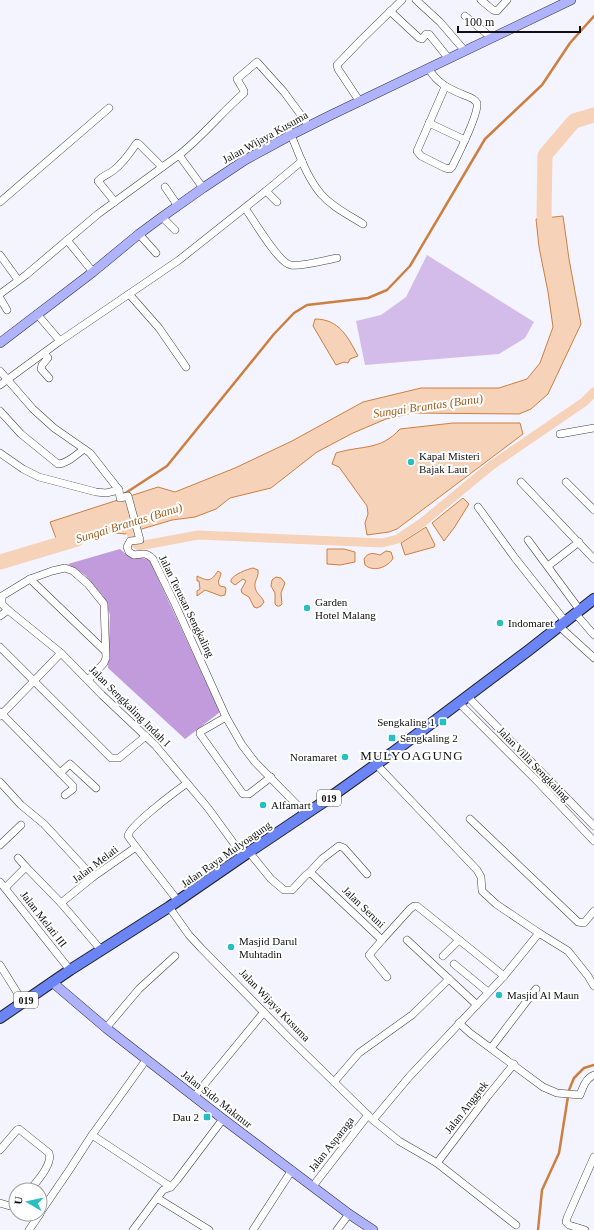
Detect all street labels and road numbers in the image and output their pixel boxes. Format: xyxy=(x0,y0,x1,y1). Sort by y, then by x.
street label: Jalan Wijaya Kusuma xyxy=(220,108,310,165)
street label: Jalan Terusan Sengkaling xyxy=(157,553,217,659)
street label: Jalan Sengkaling Indah I xyxy=(87,663,173,749)
street label: Jalan Villa Sengkaling xyxy=(495,724,573,804)
road number: 019 xyxy=(317,790,341,806)
street label: Jalan Raya Mulyoagung xyxy=(179,818,274,890)
street label: Jalan Melati xyxy=(70,843,120,885)
street label: Jalan Seruni xyxy=(340,884,388,930)
street label: Jalan Melati III xyxy=(18,889,70,950)
street label: Jalan Wijaya Kusuma xyxy=(237,966,313,1044)
road number: 019 xyxy=(14,992,38,1008)
street label: Jalan Sido Makmur xyxy=(179,1068,255,1130)
street label: Jalan Anggrek xyxy=(442,1078,491,1136)
street label: Jalan Asparaga xyxy=(306,1114,356,1174)

